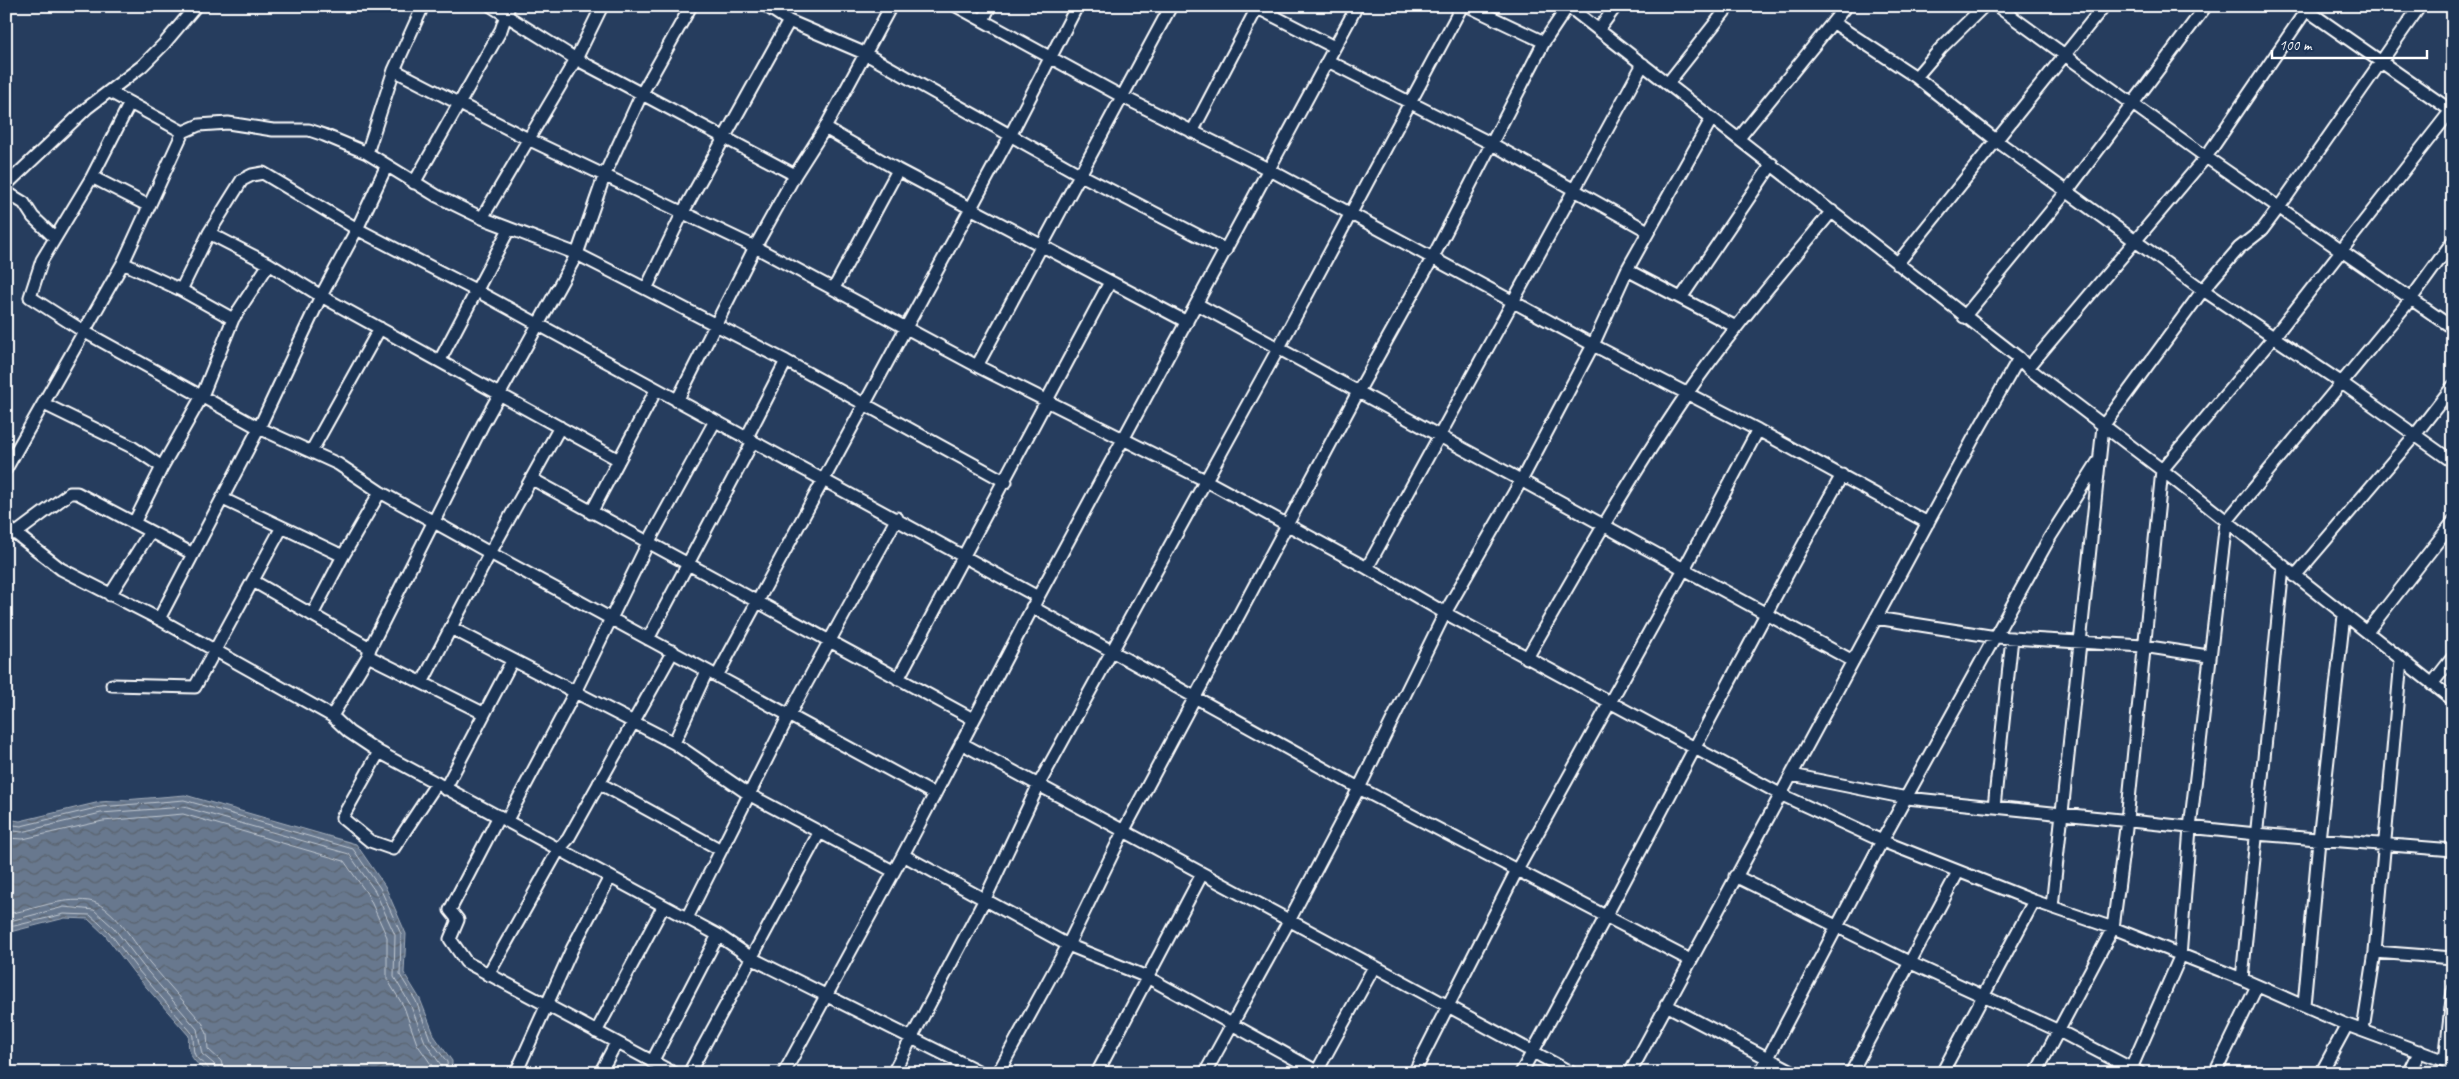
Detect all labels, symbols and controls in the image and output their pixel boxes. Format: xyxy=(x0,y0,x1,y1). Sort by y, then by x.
scale bar xyxy=(2272,28,2426,60)
text: 100 m xyxy=(2279,36,2313,55)

